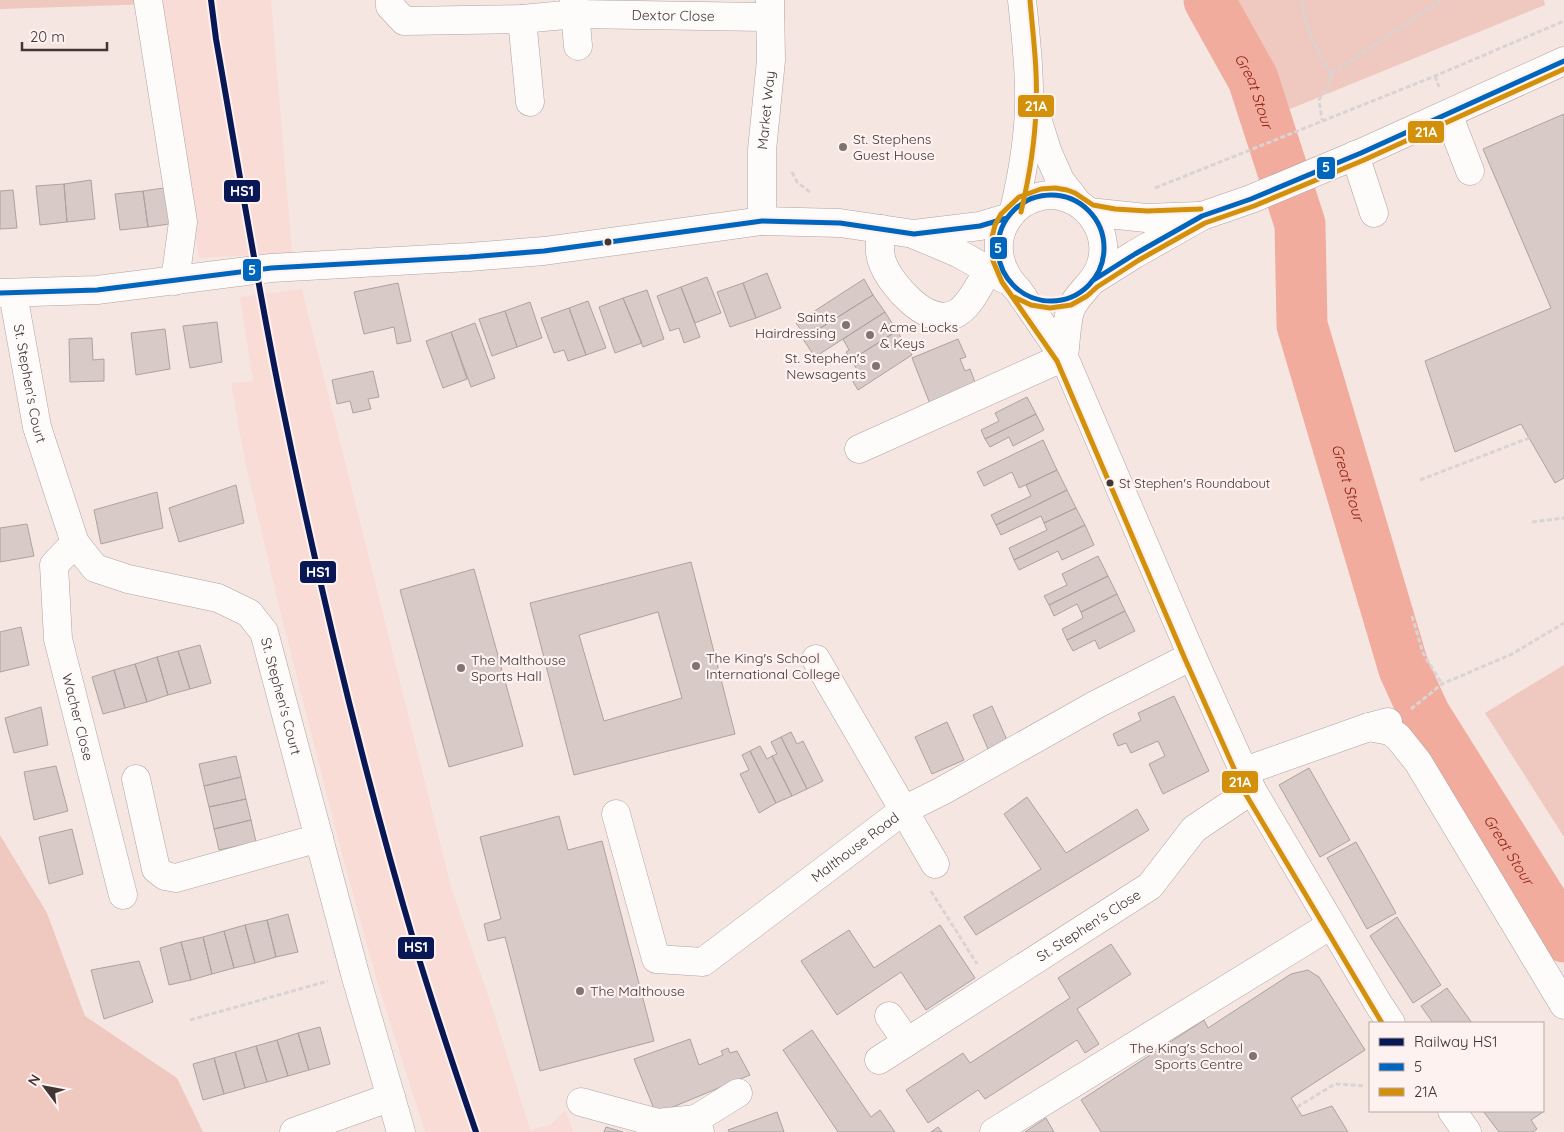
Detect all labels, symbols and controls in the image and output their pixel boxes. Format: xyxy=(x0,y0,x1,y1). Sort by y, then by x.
street label: Dextor Close xyxy=(632,6,715,25)
scale bar xyxy=(22,20,108,52)
text: 20 m xyxy=(30,27,65,46)
water label: Great Stour xyxy=(1231,50,1279,133)
street label: Market Way xyxy=(753,70,779,150)
line badge: 21A xyxy=(1017,94,1055,118)
text: 21A xyxy=(1025,97,1047,115)
line badge: 21A xyxy=(1407,120,1445,144)
text: 21A xyxy=(1415,123,1437,141)
place label: St. Stephens Guest House xyxy=(853,130,935,164)
marker: St. Stephens Guest House xyxy=(837,141,849,153)
line badge: 5 xyxy=(1316,156,1336,180)
text: 5 xyxy=(1322,158,1330,176)
line badge: HS1 xyxy=(223,179,261,203)
text: HS1 xyxy=(230,182,254,200)
line badge: 5 xyxy=(989,236,1008,260)
unlabelled marker xyxy=(603,237,613,247)
text: 5 xyxy=(994,239,1002,257)
line badge: 5 xyxy=(242,258,262,282)
text: 5 xyxy=(248,261,256,279)
place label: Saints Hairdressing xyxy=(755,308,836,342)
place label: Acme Locks & Keys xyxy=(880,318,958,352)
marker: Saints Hairdressing xyxy=(840,319,852,331)
street label: St. Stephen's Court xyxy=(10,323,51,445)
marker: Acme Locks & Keys xyxy=(864,329,876,341)
place label: St. Stephen's Newsagents xyxy=(785,349,866,383)
marker: St. Stephen's Newsagents xyxy=(870,360,882,372)
water label: Great Stour xyxy=(1328,442,1370,525)
place label: St Stephen's Roundabout xyxy=(1119,475,1270,491)
marker: St Stephen's Roundabout xyxy=(1105,478,1115,488)
line badge: HS1 xyxy=(299,560,337,584)
text: HS1 xyxy=(306,563,330,581)
street label: St. Stephen's Court xyxy=(257,635,305,757)
place label: The King's School International College xyxy=(706,649,840,683)
place label: The Malthouse Sports Hall xyxy=(471,651,566,685)
marker: The King's School International College xyxy=(690,660,702,672)
marker: The Malthouse Sports Hall xyxy=(455,662,467,674)
street label: Wacher Close xyxy=(58,671,98,763)
line badge: 21A xyxy=(1221,770,1259,794)
text: 21A xyxy=(1229,773,1251,791)
street label: Malthouse Road xyxy=(807,808,902,886)
water label: Great Stour xyxy=(1480,811,1540,890)
street label: St. Stephen's Close xyxy=(1033,885,1144,966)
line badge: HS1 xyxy=(397,936,435,960)
text: HS1 xyxy=(404,938,428,956)
place label: The Malthouse xyxy=(590,982,685,1000)
marker: The Malthouse xyxy=(574,985,586,997)
legend xyxy=(1369,1022,1544,1112)
text: Railway HS1 xyxy=(1414,1032,1497,1051)
place label: The King's School Sports Centre xyxy=(1129,1039,1243,1073)
marker: The King's School Sports Centre xyxy=(1247,1050,1259,1062)
text: 5 xyxy=(1414,1057,1422,1076)
north arrow xyxy=(20,1062,70,1112)
text: N xyxy=(24,1071,44,1089)
text: 21A xyxy=(1414,1082,1438,1101)

